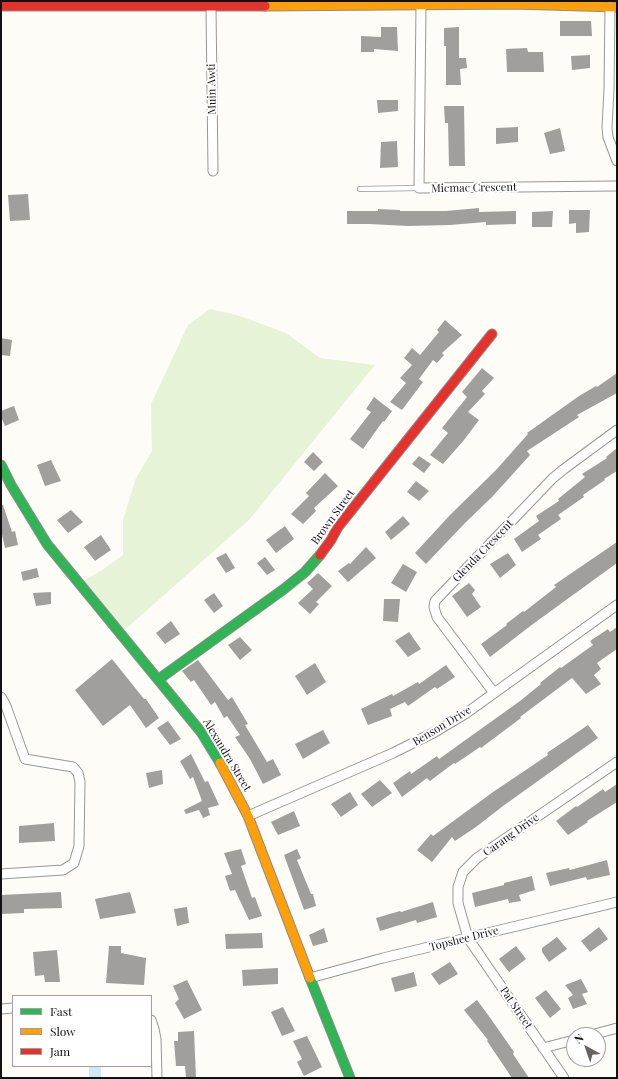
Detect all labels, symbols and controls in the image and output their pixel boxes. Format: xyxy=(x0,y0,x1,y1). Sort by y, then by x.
street label: Muin Awti xyxy=(205,63,219,115)
street label: Micmac Crescent xyxy=(431,181,517,195)
street label: Brown Street xyxy=(309,487,357,547)
street label: Glenda Crescent xyxy=(450,517,516,585)
street label: Benson Drive xyxy=(410,703,474,749)
street label: Alexandra Street xyxy=(200,716,254,794)
street label: Carang Drive xyxy=(480,811,542,859)
street label: Topshee Drive xyxy=(428,924,500,954)
street label: Pat Street xyxy=(497,984,535,1032)
legend xyxy=(12,995,152,1067)
text: Fast xyxy=(50,1003,72,1019)
text: Slow xyxy=(50,1023,76,1039)
north arrow xyxy=(566,1027,606,1067)
text: N xyxy=(571,1030,586,1046)
text: Jam xyxy=(50,1043,70,1059)

